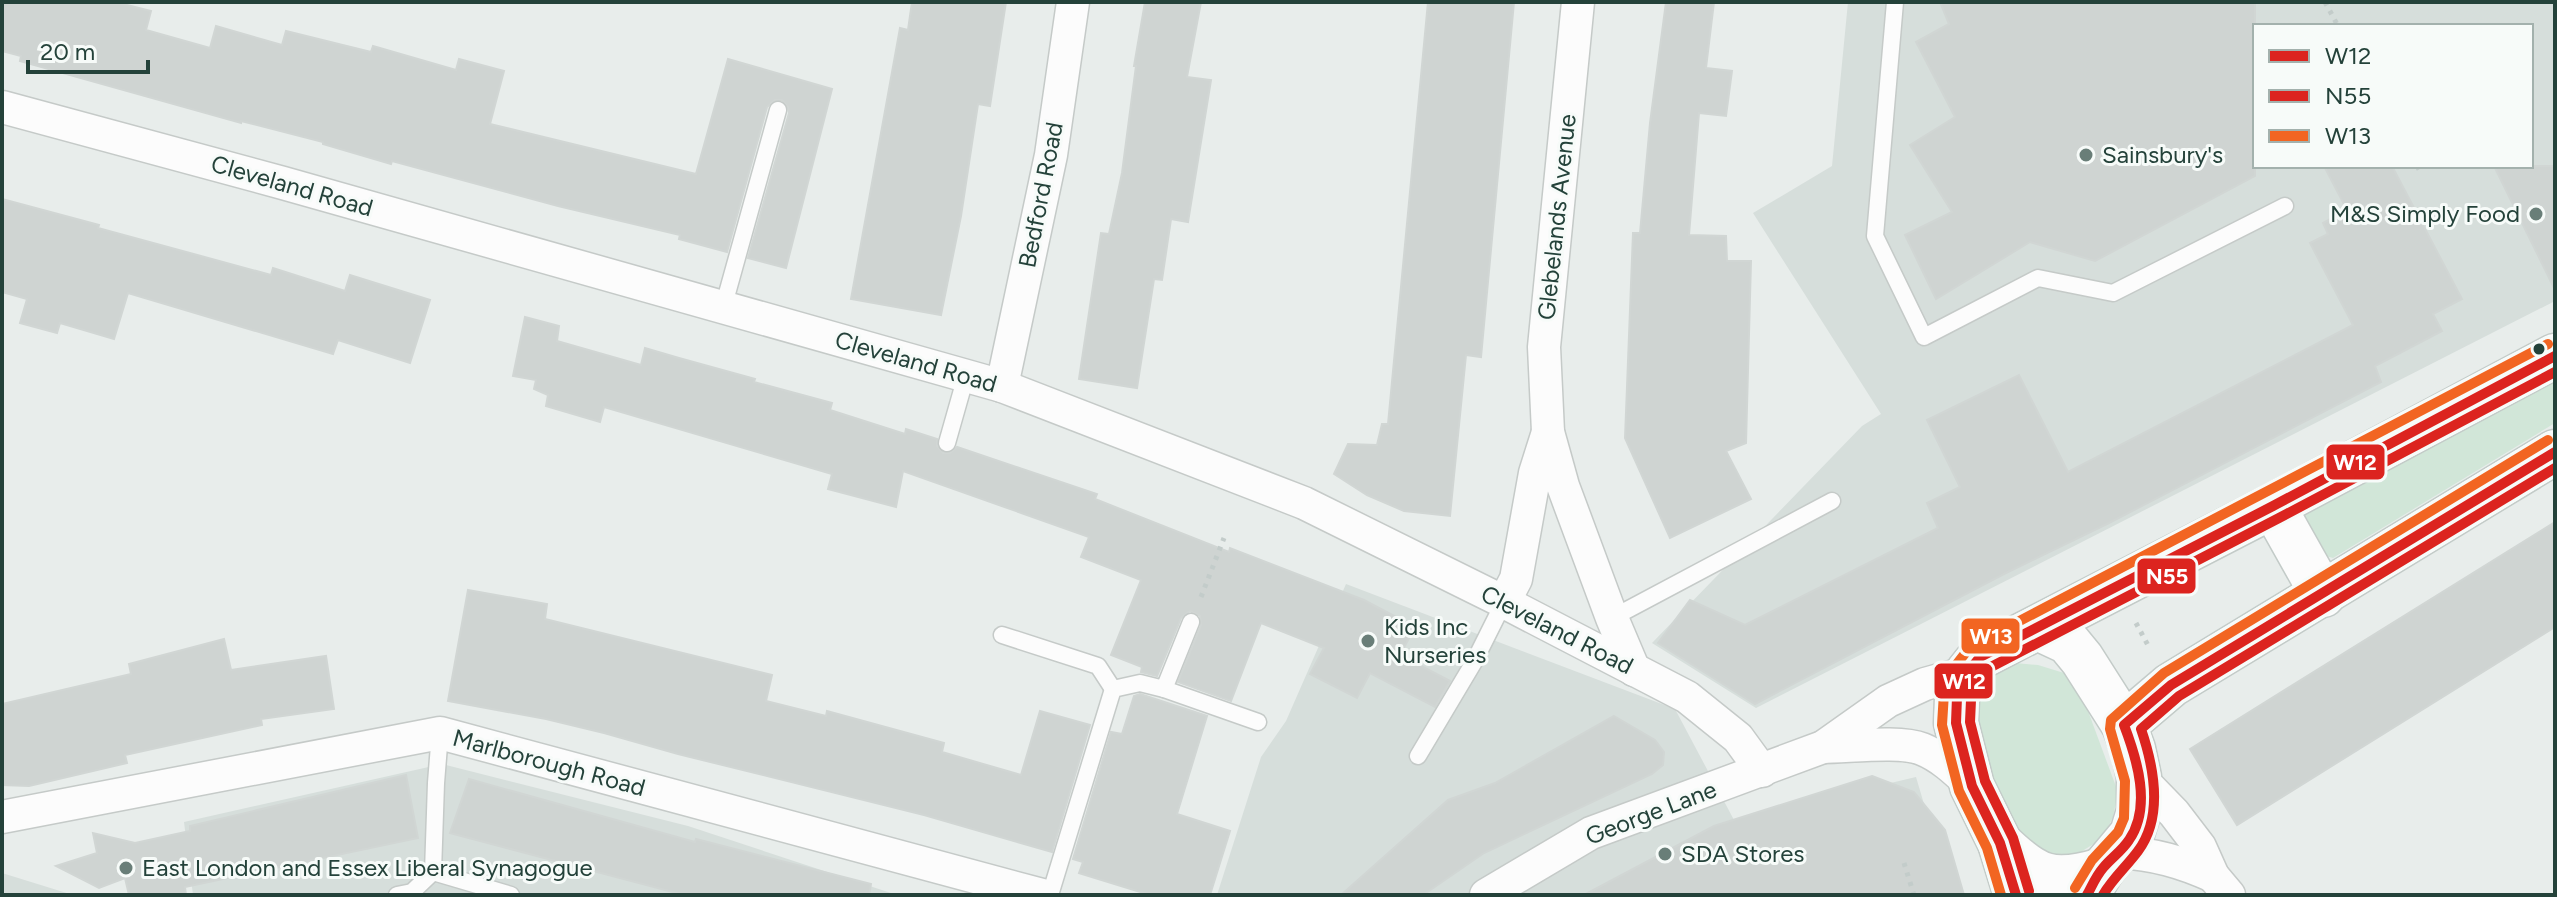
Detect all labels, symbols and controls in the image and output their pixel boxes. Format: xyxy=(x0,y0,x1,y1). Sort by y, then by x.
scale bar xyxy=(28,24,148,74)
legend xyxy=(2253,24,2533,168)
text: 20 m xyxy=(40,37,95,66)
text: W12 xyxy=(2325,41,2371,70)
text: N55 xyxy=(2325,81,2371,110)
street label: Glebelands Avenue xyxy=(1531,112,1582,321)
street label: Bedford Road xyxy=(1012,120,1069,270)
text: W13 xyxy=(2325,121,2371,150)
place label: Sainsbury's xyxy=(2102,140,2223,169)
marker: Sainsbury's xyxy=(2077,146,2095,164)
street label: Cleveland Road xyxy=(208,149,376,222)
place label: M&S Simply Food xyxy=(2330,199,2520,228)
marker: M&S Simply Food xyxy=(2527,205,2545,223)
street label: Cleveland Road xyxy=(832,325,1000,398)
unlabelled marker xyxy=(2531,341,2547,357)
line badge: W12 xyxy=(2325,443,2386,481)
text: W12 xyxy=(2333,449,2377,476)
line badge: N55 xyxy=(2136,557,2197,595)
text: N55 xyxy=(2146,563,2188,590)
street label: Cleveland Road xyxy=(1476,579,1638,680)
place label: Kids Inc Nurseries xyxy=(1384,612,1486,669)
line badge: W13 xyxy=(1960,617,2021,655)
text: W13 xyxy=(1969,623,2013,650)
marker: Kids Inc Nurseries xyxy=(1359,632,1377,650)
line badge: W12 xyxy=(1933,662,1994,700)
text: W12 xyxy=(1942,668,1986,695)
street label: Marlborough Road xyxy=(450,723,649,802)
street label: George Lane xyxy=(1581,774,1720,851)
place label: SDA Stores xyxy=(1681,839,1805,868)
marker: SDA Stores xyxy=(1656,845,1674,863)
place label: East London and Essex Liberal Synagogue xyxy=(142,853,593,882)
marker: East London and Essex Liberal Synagogue xyxy=(117,859,135,877)

